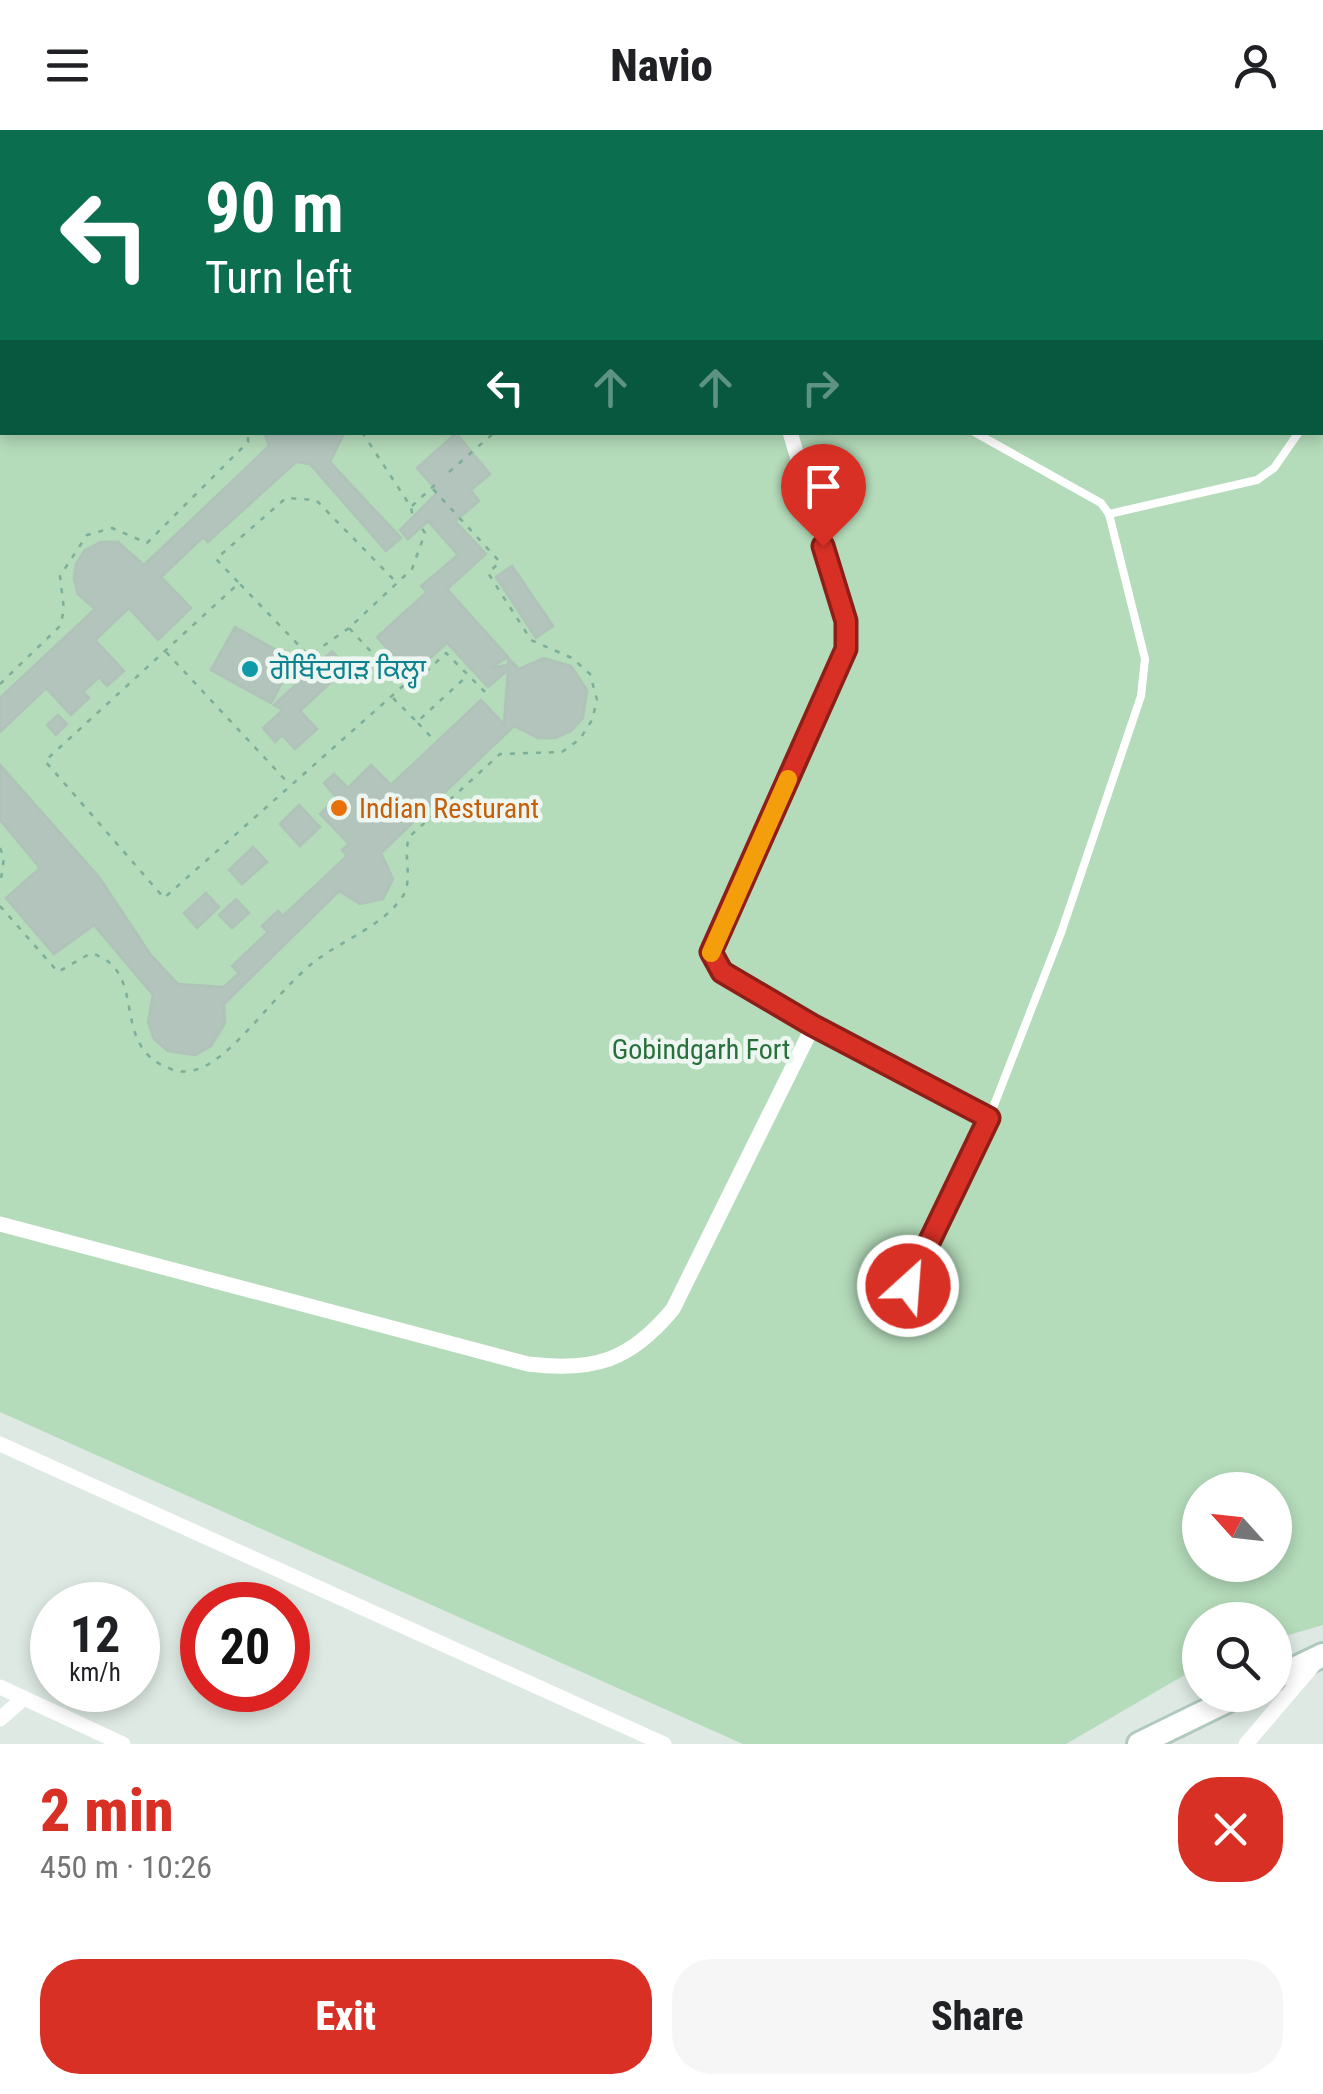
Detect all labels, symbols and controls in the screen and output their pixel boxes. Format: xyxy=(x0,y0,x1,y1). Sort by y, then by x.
icon: menu xyxy=(40,38,95,93)
icon: person xyxy=(1228,38,1283,93)
text: Navio xyxy=(610,39,713,92)
text: 90 m xyxy=(205,167,344,249)
icon: left xyxy=(40,170,170,300)
text: Turn left xyxy=(205,251,353,304)
icon: left xyxy=(478,360,533,415)
icon: ahead xyxy=(583,360,638,415)
icon: ahead xyxy=(688,360,743,415)
icon: right xyxy=(793,360,848,415)
pin xyxy=(781,444,866,547)
icon: arrive xyxy=(796,459,851,514)
place label: ਗੋਬਿੰਦਗੜ ਕਿਲ੍ਹਾ xyxy=(269,652,426,689)
marker: ਗੋਬਿੰਦਗੜ ਕਿਲ੍ਹਾ xyxy=(239,658,261,680)
place label: Indian Resturant xyxy=(359,792,539,825)
marker: Indian Resturant xyxy=(328,797,350,819)
park label: Gobindgarh Fort xyxy=(612,1033,790,1066)
position arrow xyxy=(856,1234,960,1338)
north arrow xyxy=(1182,1472,1292,1582)
map controls xyxy=(1182,1472,1292,1712)
speed limit sign: 20 xyxy=(180,1582,310,1712)
button: search xyxy=(1182,1602,1292,1712)
text: 12 xyxy=(70,1606,120,1664)
text: km/h xyxy=(69,1658,121,1687)
text: 2 min xyxy=(40,1775,174,1846)
button: close xyxy=(1178,1777,1283,1882)
text: 450 m · 10:26 xyxy=(40,1848,212,1886)
button: Exit xyxy=(40,1959,652,2074)
button: Share xyxy=(672,1959,1283,2074)

